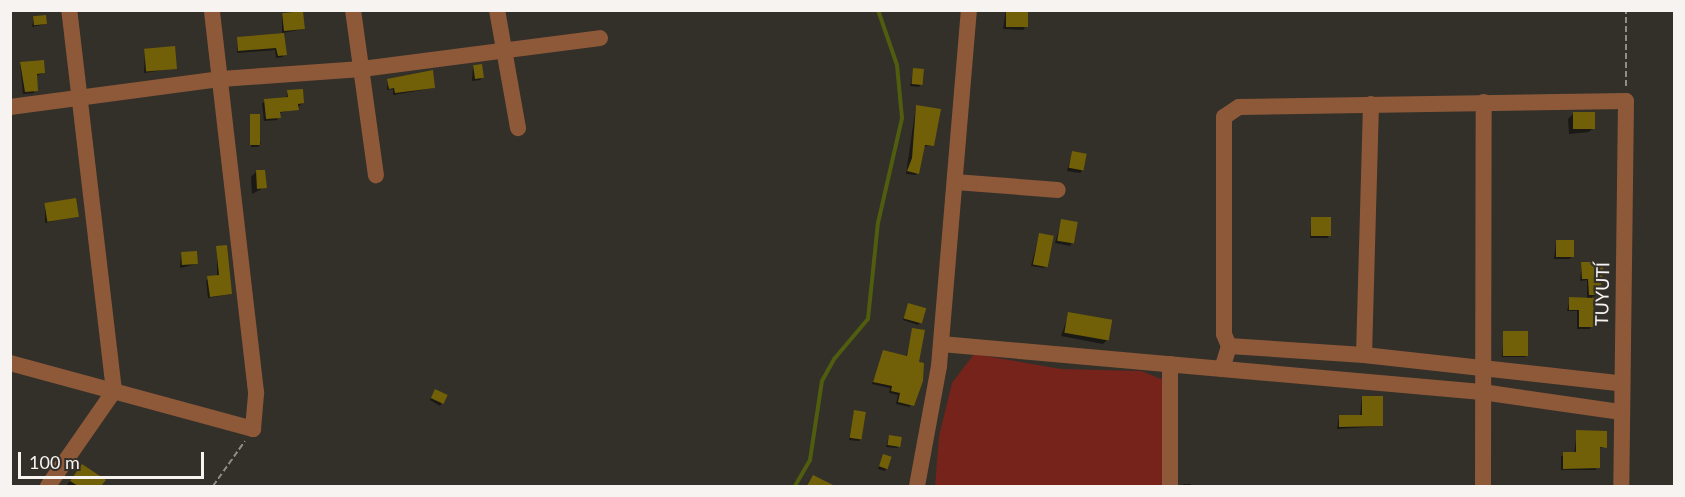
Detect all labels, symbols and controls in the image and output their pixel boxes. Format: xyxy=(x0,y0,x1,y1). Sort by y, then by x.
street label: TUYUTÍ xyxy=(1591,262,1613,326)
scale bar xyxy=(21,440,207,478)
text: 100 m xyxy=(29,451,80,473)

